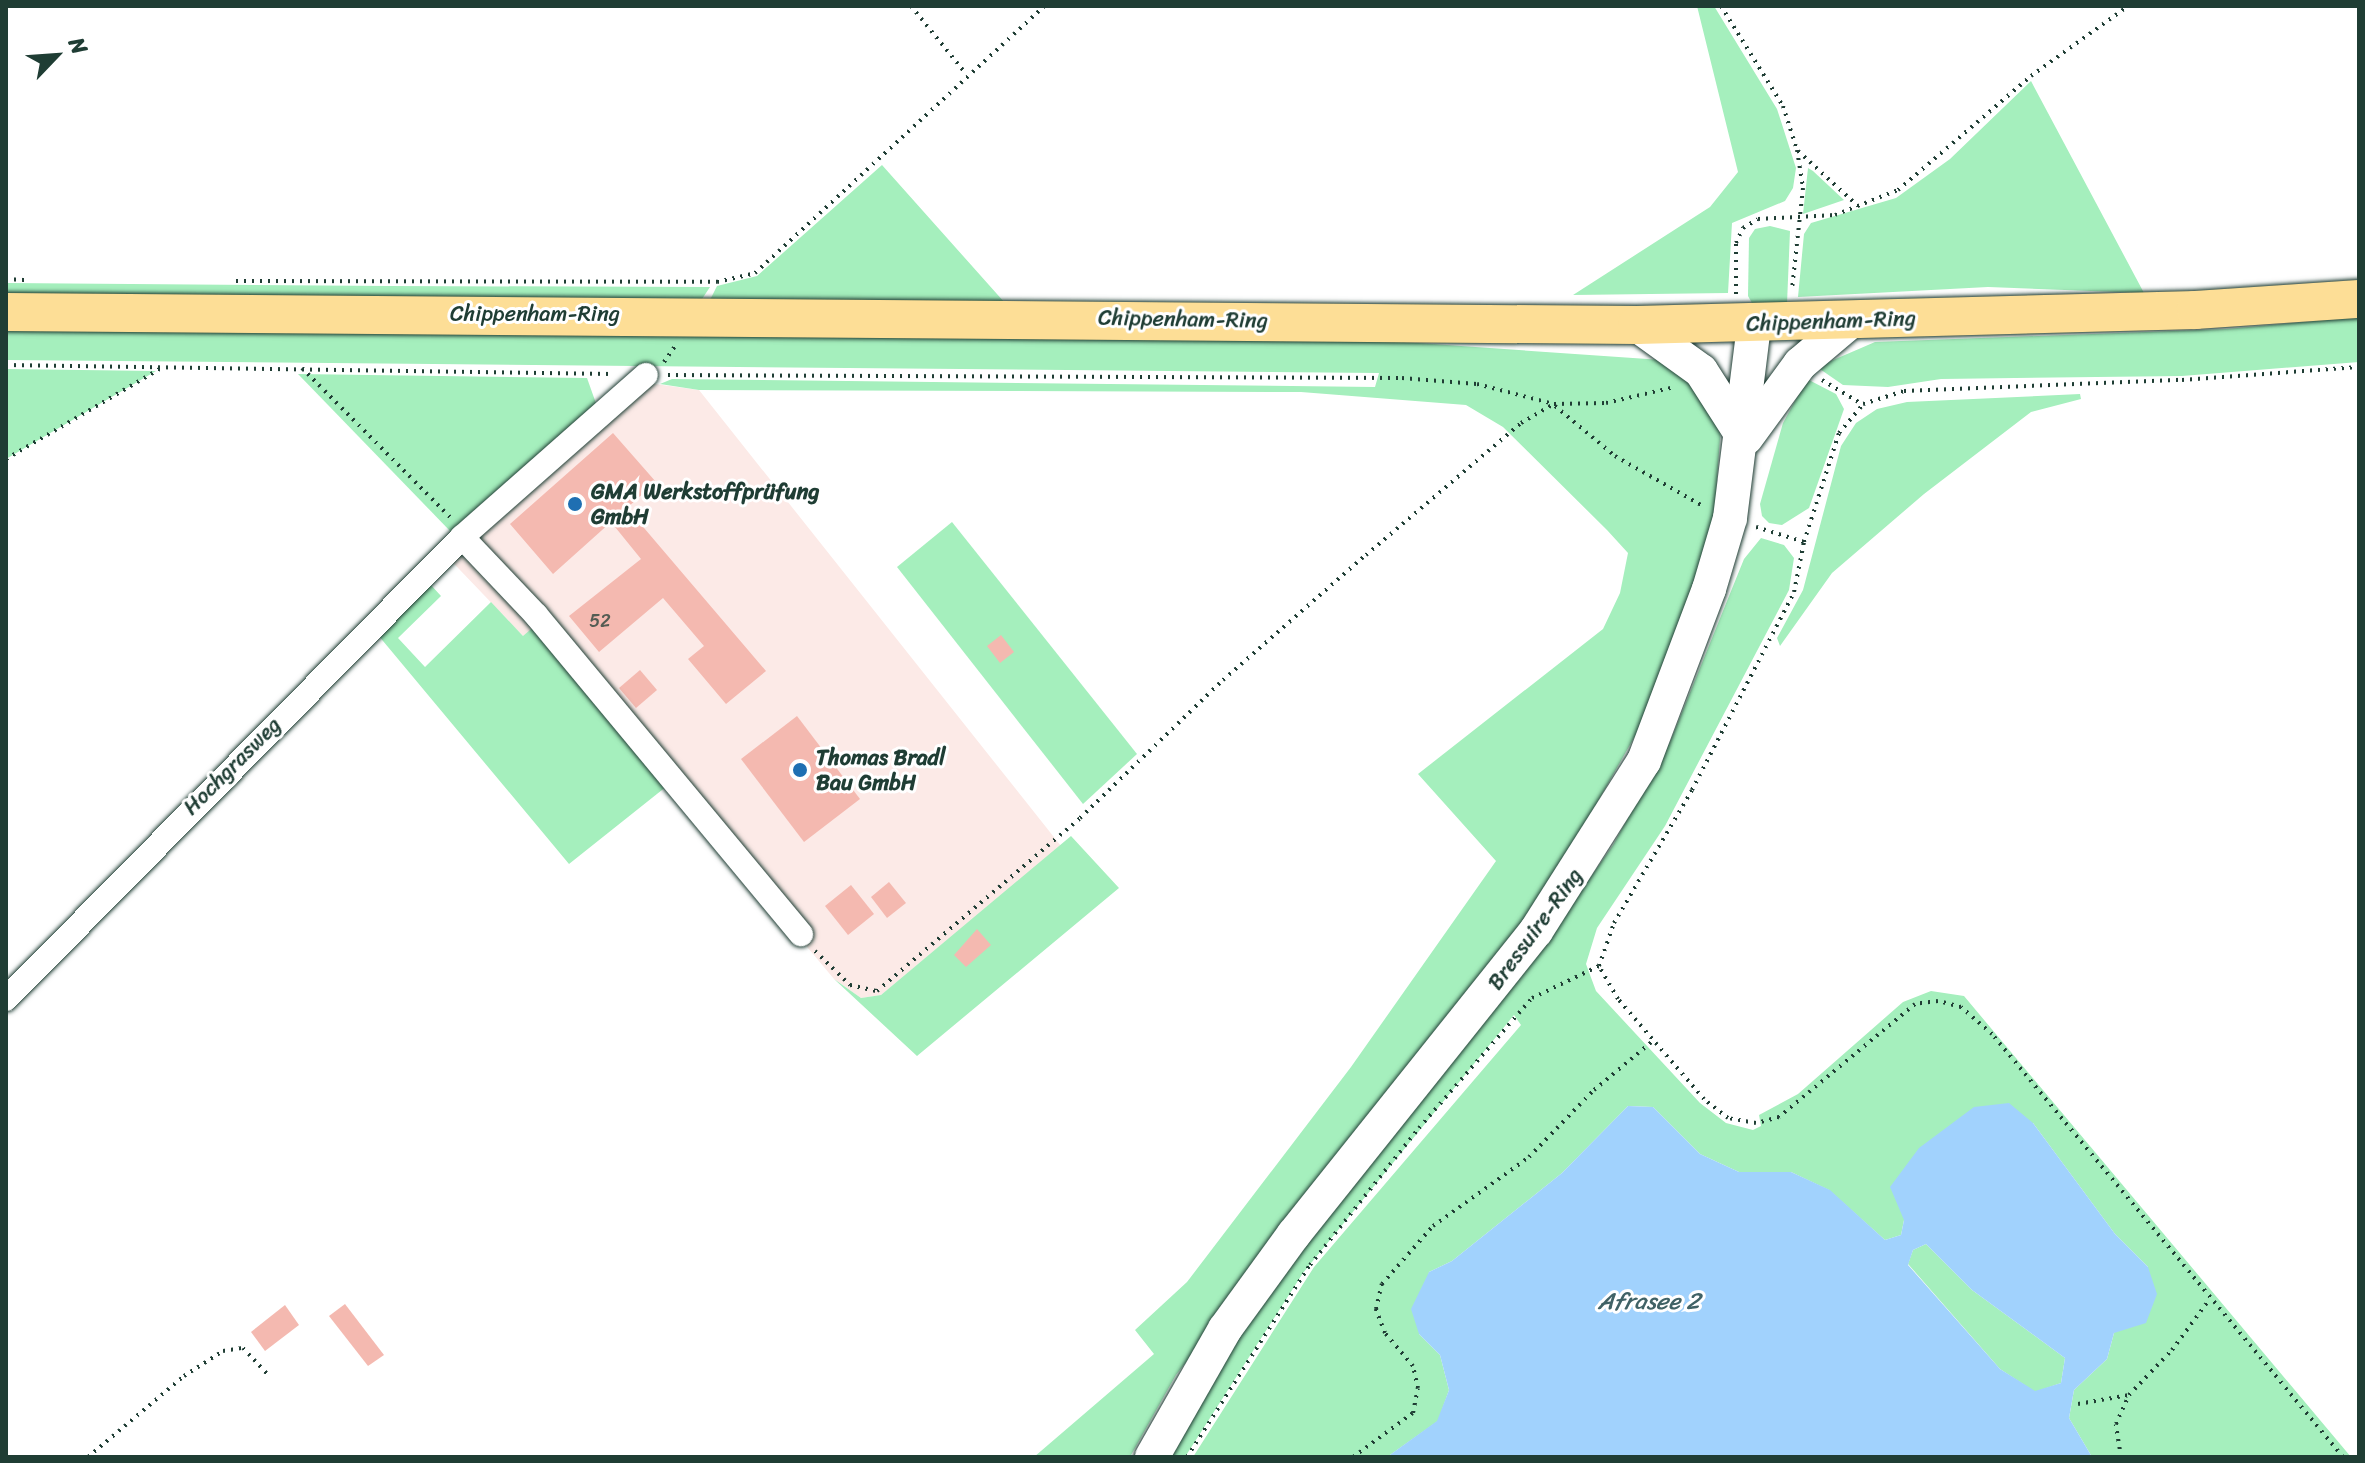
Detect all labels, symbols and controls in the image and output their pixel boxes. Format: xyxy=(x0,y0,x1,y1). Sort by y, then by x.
north arrow xyxy=(16,16,96,96)
text: N xyxy=(57,30,99,61)
street label: Chippenham-Ring xyxy=(450,301,620,327)
street label: Chippenham-Ring xyxy=(1098,304,1268,334)
street label: Chippenham-Ring xyxy=(1746,305,1916,337)
place label: GMA Werkstoffprüfung GmbH xyxy=(591,478,819,530)
marker: GMA Werkstoffprüfung GmbH xyxy=(566,495,584,513)
house number: 52 xyxy=(589,610,611,632)
street label: Hochgrasweg xyxy=(178,712,286,820)
place label: Thomas Bradl Bau GmbH xyxy=(816,744,945,796)
marker: Thomas Bradl Bau GmbH xyxy=(791,761,809,779)
street label: Bressuire-Ring xyxy=(1482,863,1588,995)
water label: Afrasee 2 xyxy=(1598,1288,1700,1316)

